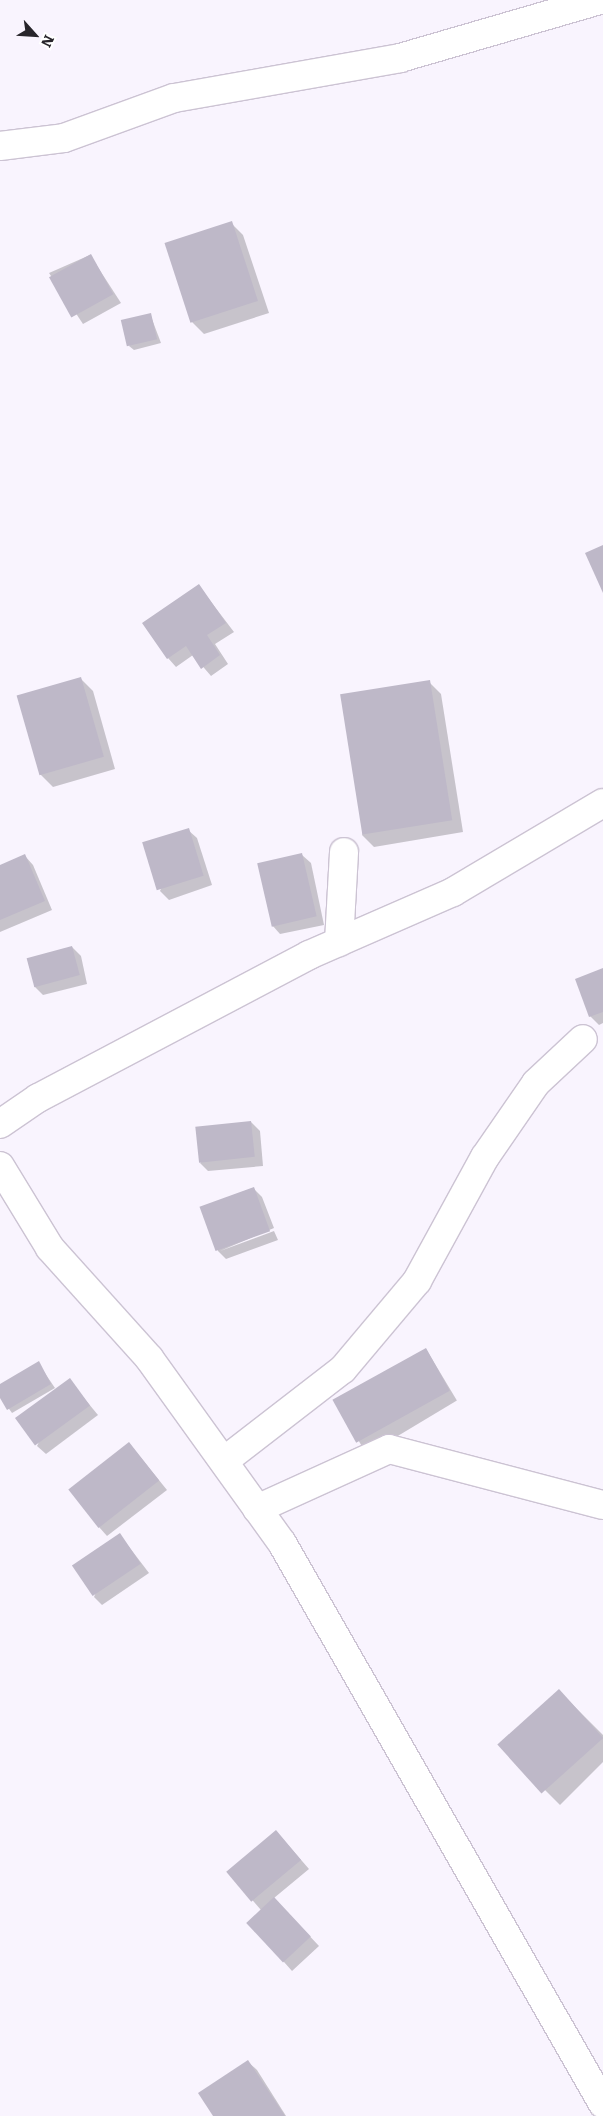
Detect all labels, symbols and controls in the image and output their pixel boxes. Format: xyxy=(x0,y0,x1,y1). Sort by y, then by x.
north arrow xyxy=(10,10,60,60)
text: N xyxy=(37,32,60,51)

